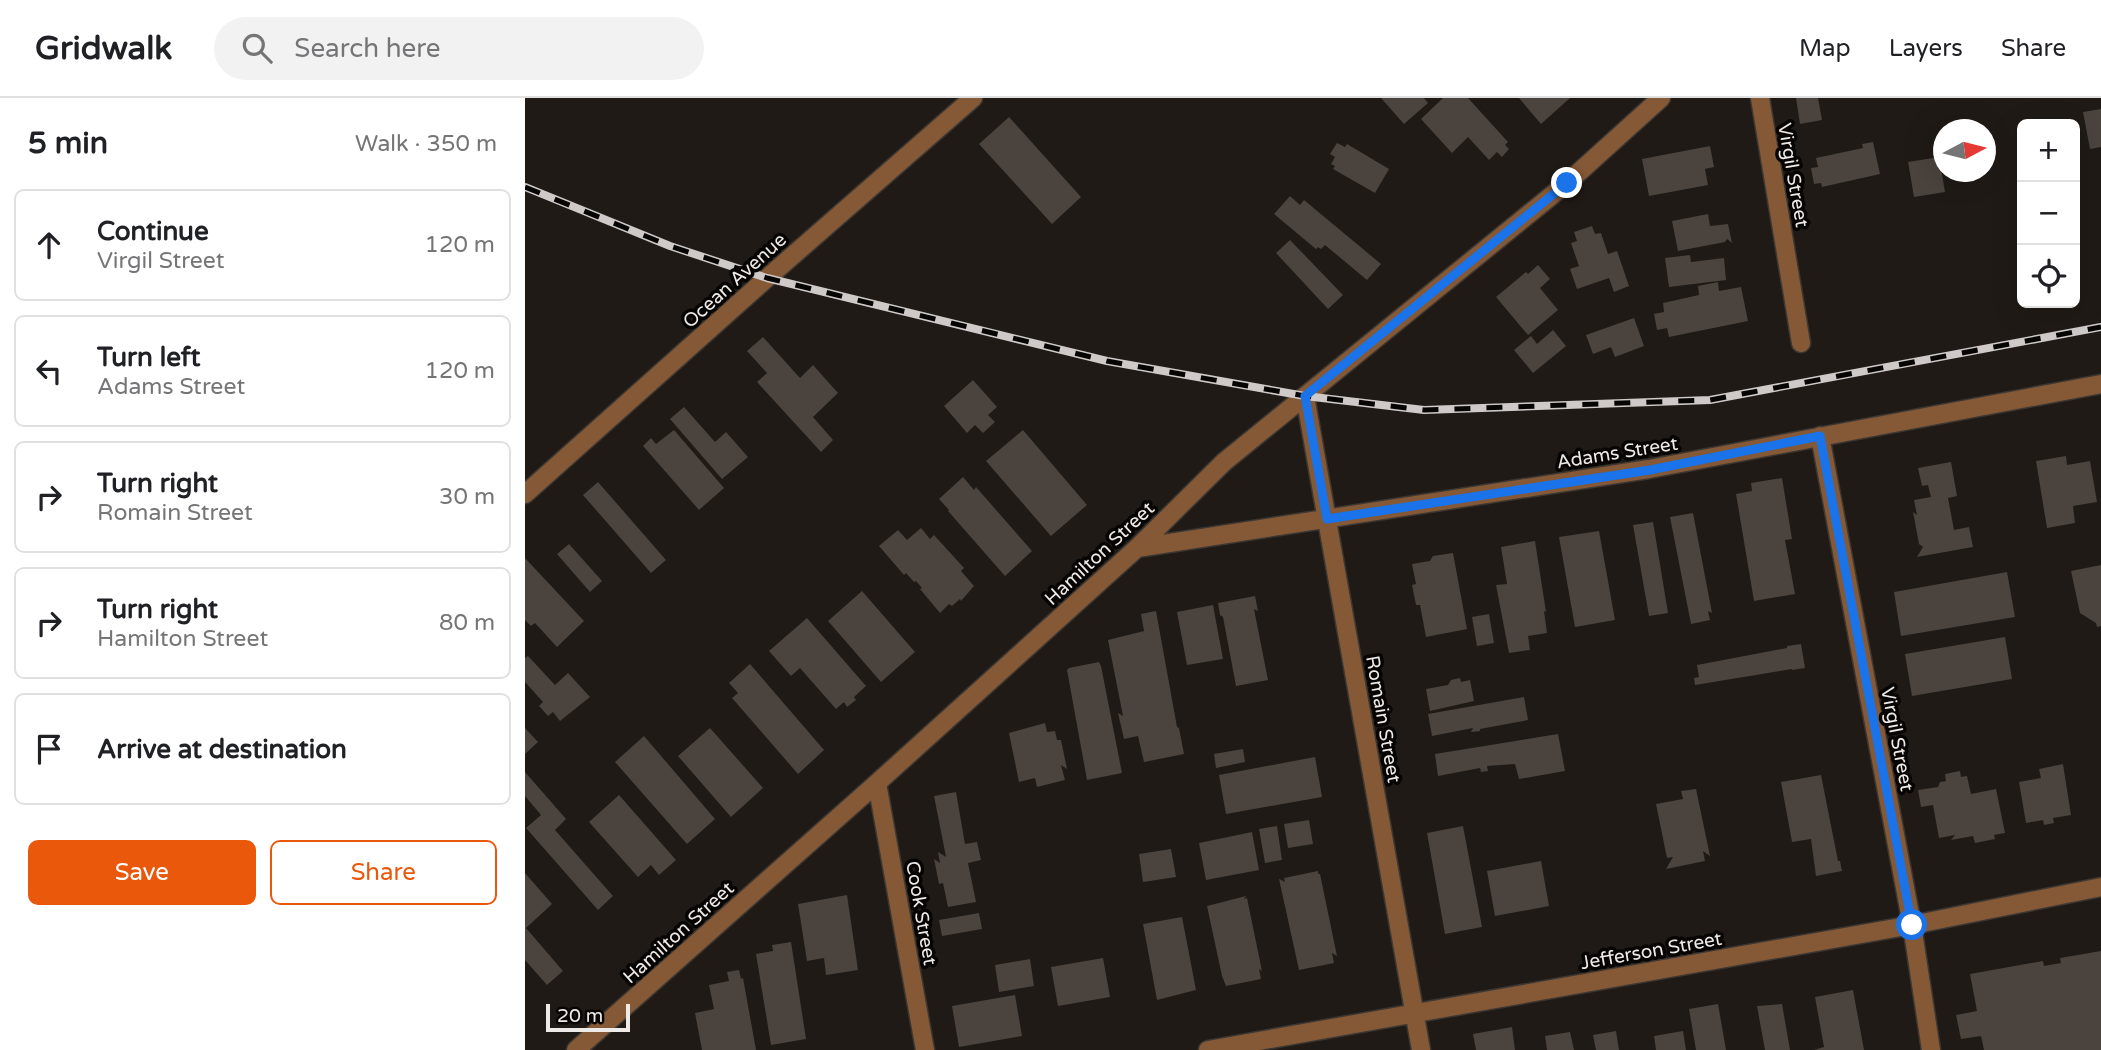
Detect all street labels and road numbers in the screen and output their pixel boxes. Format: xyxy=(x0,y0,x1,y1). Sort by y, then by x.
street label: Virgil Street xyxy=(1773,121,1813,229)
street label: Ocean Avenue xyxy=(679,229,791,333)
street label: Adams Street xyxy=(1555,433,1679,473)
street label: Hamilton Street xyxy=(1040,497,1159,610)
street label: Romain Street xyxy=(1361,654,1405,784)
street label: Virgil Street xyxy=(1876,685,1918,793)
street label: Cook Street xyxy=(901,859,941,967)
street label: Hamilton Street xyxy=(619,877,739,988)
street label: Jefferson Street xyxy=(1579,928,1724,974)

